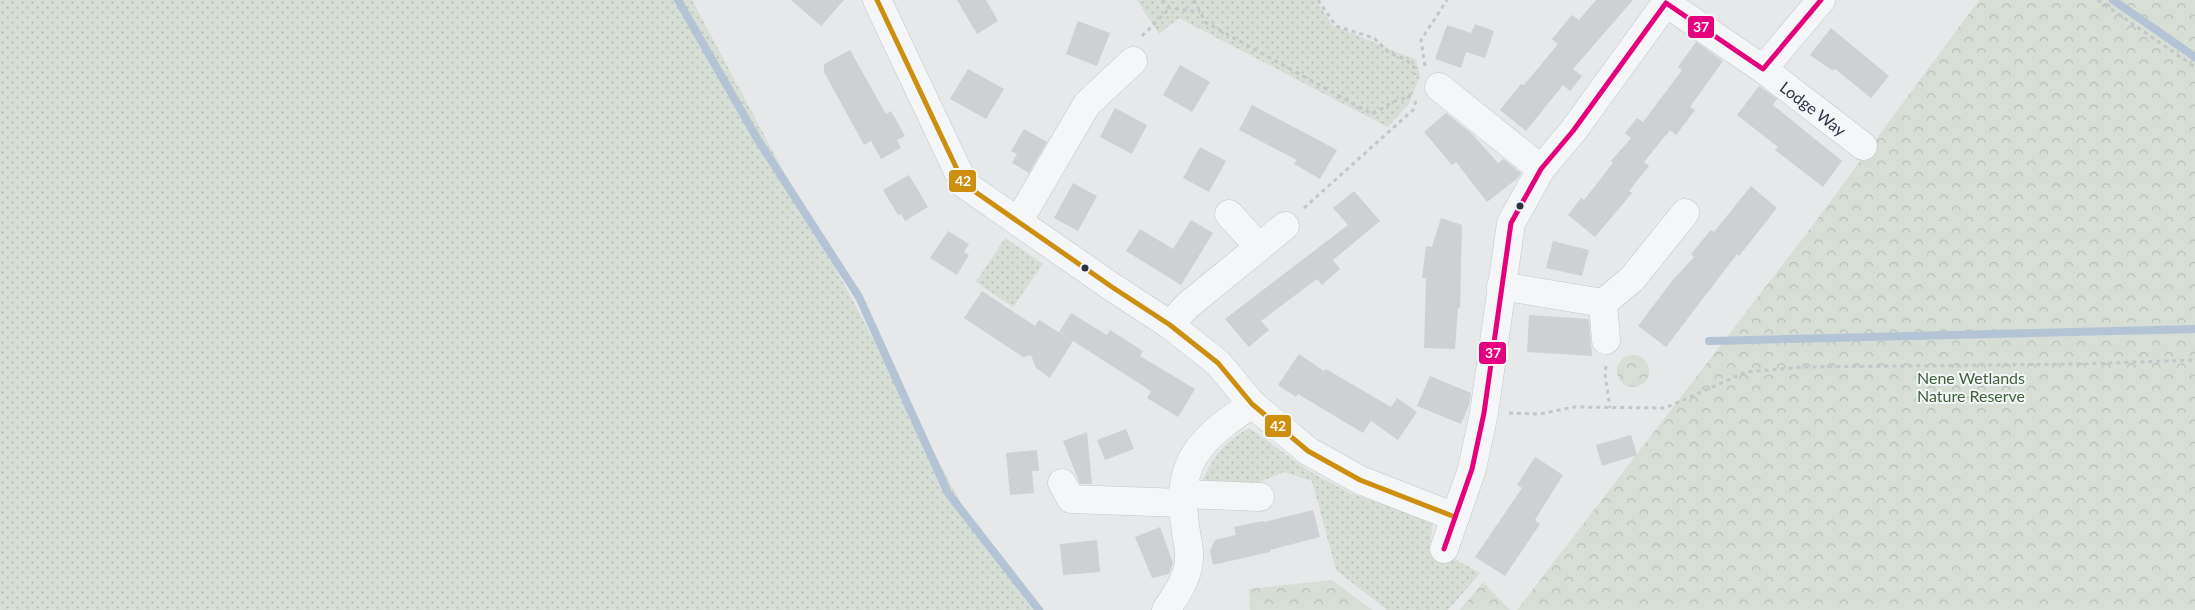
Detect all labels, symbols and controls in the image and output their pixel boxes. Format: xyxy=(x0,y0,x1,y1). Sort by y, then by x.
line badge: 37 xyxy=(1687,15,1715,39)
text: 37 xyxy=(1693,18,1709,35)
street label: Lodge Way xyxy=(1777,77,1851,140)
line badge: 42 xyxy=(948,169,977,193)
text: 42 xyxy=(955,172,971,189)
unlabelled marker xyxy=(1515,201,1525,211)
unlabelled marker xyxy=(1080,263,1090,273)
line badge: 37 xyxy=(1478,341,1507,365)
text: 37 xyxy=(1485,344,1501,361)
park label: Nene Wetlands Nature Reserve xyxy=(1917,368,2025,405)
line badge: 42 xyxy=(1264,414,1292,438)
text: 42 xyxy=(1270,417,1286,434)

